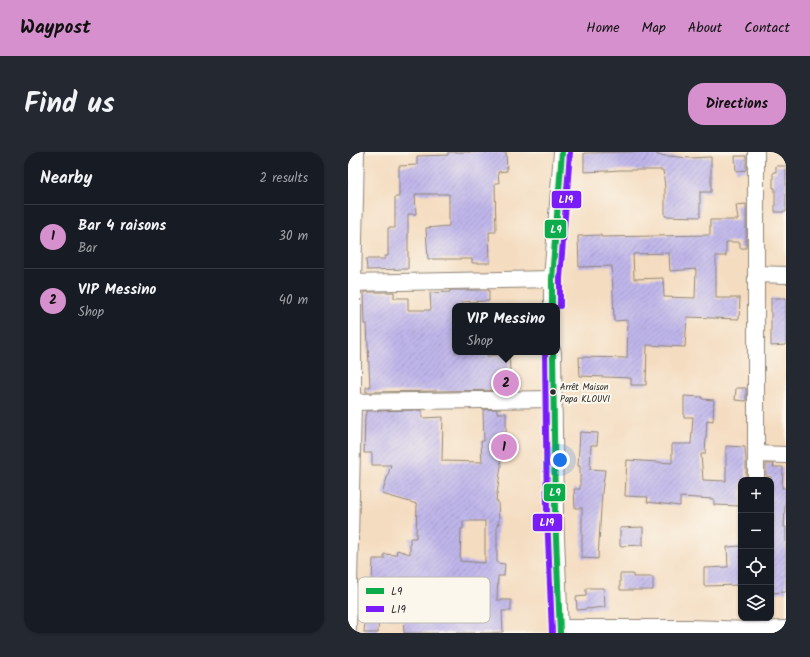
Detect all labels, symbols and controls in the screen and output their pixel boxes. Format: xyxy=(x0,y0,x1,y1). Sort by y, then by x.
text: Waypost xyxy=(20,13,91,43)
text: Home xyxy=(586,17,620,39)
text: Map xyxy=(642,17,666,39)
text: About xyxy=(688,17,722,39)
text: Contact xyxy=(744,17,790,39)
text: Find us xyxy=(24,82,115,127)
button: Directions xyxy=(688,83,786,125)
text: Nearby xyxy=(40,165,92,192)
text: 2 results xyxy=(260,168,308,189)
line badge: L19 xyxy=(551,190,582,209)
text: L19 xyxy=(559,191,574,209)
text: Bar 4 raisons xyxy=(78,214,166,238)
line badge: L9 xyxy=(544,219,567,239)
text: L9 xyxy=(550,221,562,239)
text: 1 xyxy=(51,226,55,247)
text: 30 m xyxy=(279,226,308,247)
text: Bar xyxy=(78,238,97,259)
text: VIP Messino xyxy=(78,278,156,302)
text: 2 xyxy=(49,290,57,311)
text: 40 m xyxy=(279,290,308,311)
text: Shop xyxy=(78,302,104,323)
popup xyxy=(452,303,560,355)
text: VIP Messino xyxy=(467,307,545,331)
text: Shop xyxy=(467,331,493,352)
pin: 2 xyxy=(493,368,519,398)
place label: Arrêt Maison Papa KLOUVI xyxy=(560,380,610,407)
marker: Arrêt Maison Papa KLOUVI xyxy=(548,387,558,397)
pin: 1 xyxy=(491,432,517,462)
your location xyxy=(550,450,570,470)
map controls xyxy=(738,477,774,621)
button: + xyxy=(738,477,774,513)
line badge: L9 xyxy=(543,483,566,502)
text: L9 xyxy=(549,484,561,502)
line badge: L19 xyxy=(532,513,563,532)
button: − xyxy=(738,513,774,549)
text: L19 xyxy=(540,514,555,532)
button: locate xyxy=(738,549,774,585)
legend xyxy=(358,577,490,623)
text: L9 xyxy=(391,583,403,601)
button: layers xyxy=(738,585,774,621)
text: L19 xyxy=(391,601,406,619)

